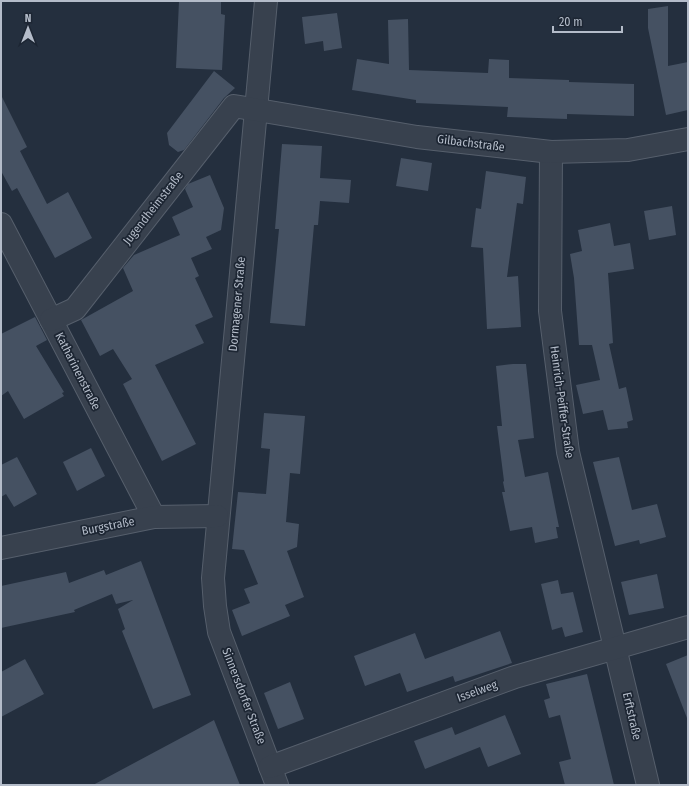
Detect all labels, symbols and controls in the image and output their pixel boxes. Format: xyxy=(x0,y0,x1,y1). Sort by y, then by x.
north arrow xyxy=(8,8,48,48)
scale bar xyxy=(553,8,622,34)
text: N xyxy=(25,12,31,25)
text: 20 m xyxy=(559,15,583,29)
street label: Gilbachstraße xyxy=(437,132,506,154)
street label: Jugendheimstraße xyxy=(120,168,186,247)
street label: Dormagener Straße xyxy=(226,256,248,352)
street label: Katharinenstraße xyxy=(52,330,104,412)
street label: Heinrich-Peiffer-Straße xyxy=(547,345,577,459)
street label: Burgstraße xyxy=(80,514,136,538)
street label: Sinnersdorfer Straße xyxy=(219,646,269,746)
street label: Isselweg xyxy=(455,677,499,705)
street label: Erftstraße xyxy=(620,691,644,741)

